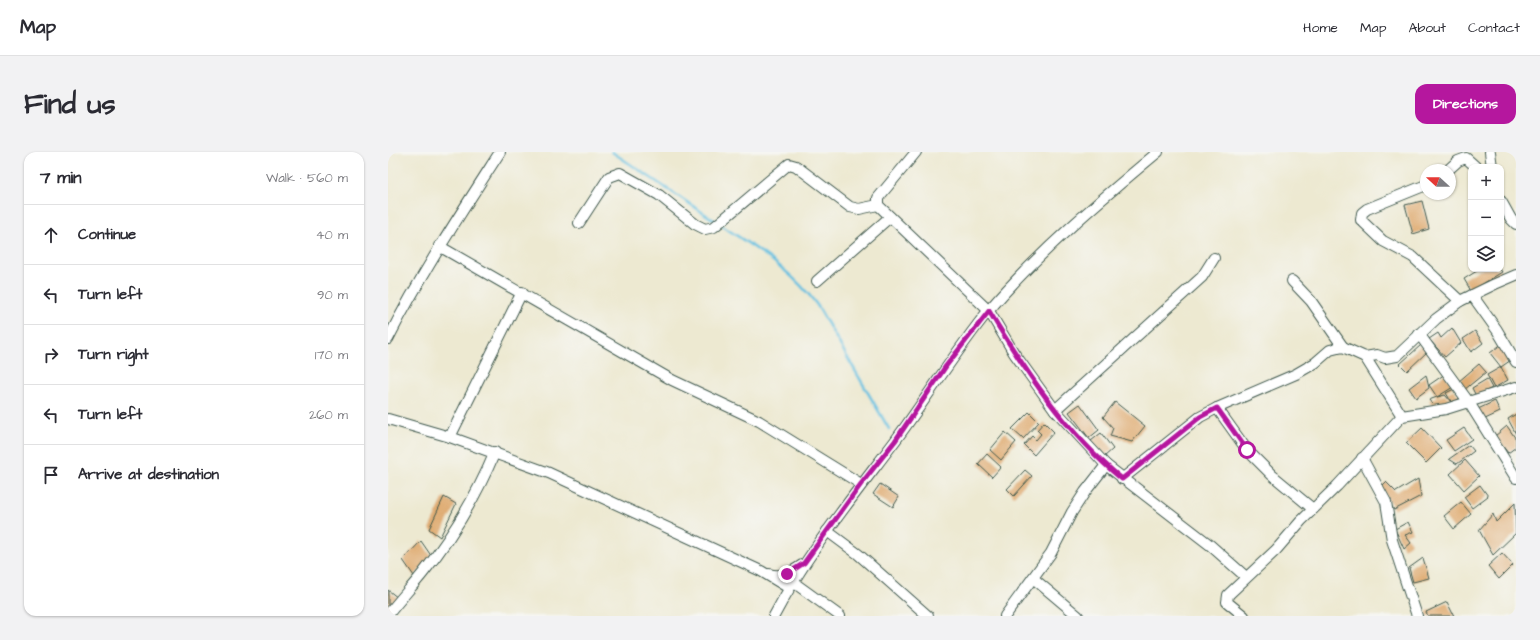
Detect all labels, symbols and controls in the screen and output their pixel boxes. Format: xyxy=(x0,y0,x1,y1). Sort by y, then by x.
text: Map xyxy=(20,14,56,41)
text: Home xyxy=(1303,18,1338,38)
text: Map xyxy=(1360,18,1386,38)
text: About xyxy=(1408,18,1446,38)
text: Contact xyxy=(1468,18,1520,38)
button: Directions xyxy=(1415,84,1516,124)
text: Find us xyxy=(24,85,115,124)
north arrow xyxy=(1420,164,1456,200)
map controls xyxy=(1468,164,1504,272)
button: + xyxy=(1468,164,1504,200)
text: 7 min xyxy=(40,166,82,190)
text: Walk · 560 m xyxy=(266,169,348,187)
button: − xyxy=(1468,200,1504,236)
icon: ahead xyxy=(40,224,62,246)
text: Continue xyxy=(78,224,136,245)
text: 40 m xyxy=(316,226,348,244)
button: layers xyxy=(1468,236,1504,272)
icon: left xyxy=(40,284,62,306)
text: Turn left xyxy=(78,284,142,305)
text: 90 m xyxy=(317,286,348,304)
icon: right xyxy=(40,344,62,366)
text: Turn right xyxy=(78,344,149,365)
text: 170 m xyxy=(315,346,348,364)
icon: left xyxy=(40,404,62,426)
text: Turn left xyxy=(78,404,142,425)
text: 260 m xyxy=(309,406,348,424)
route start xyxy=(1238,441,1256,459)
icon: arrive xyxy=(40,464,62,486)
text: Arrive at destination xyxy=(78,464,219,485)
route end xyxy=(778,565,796,583)

